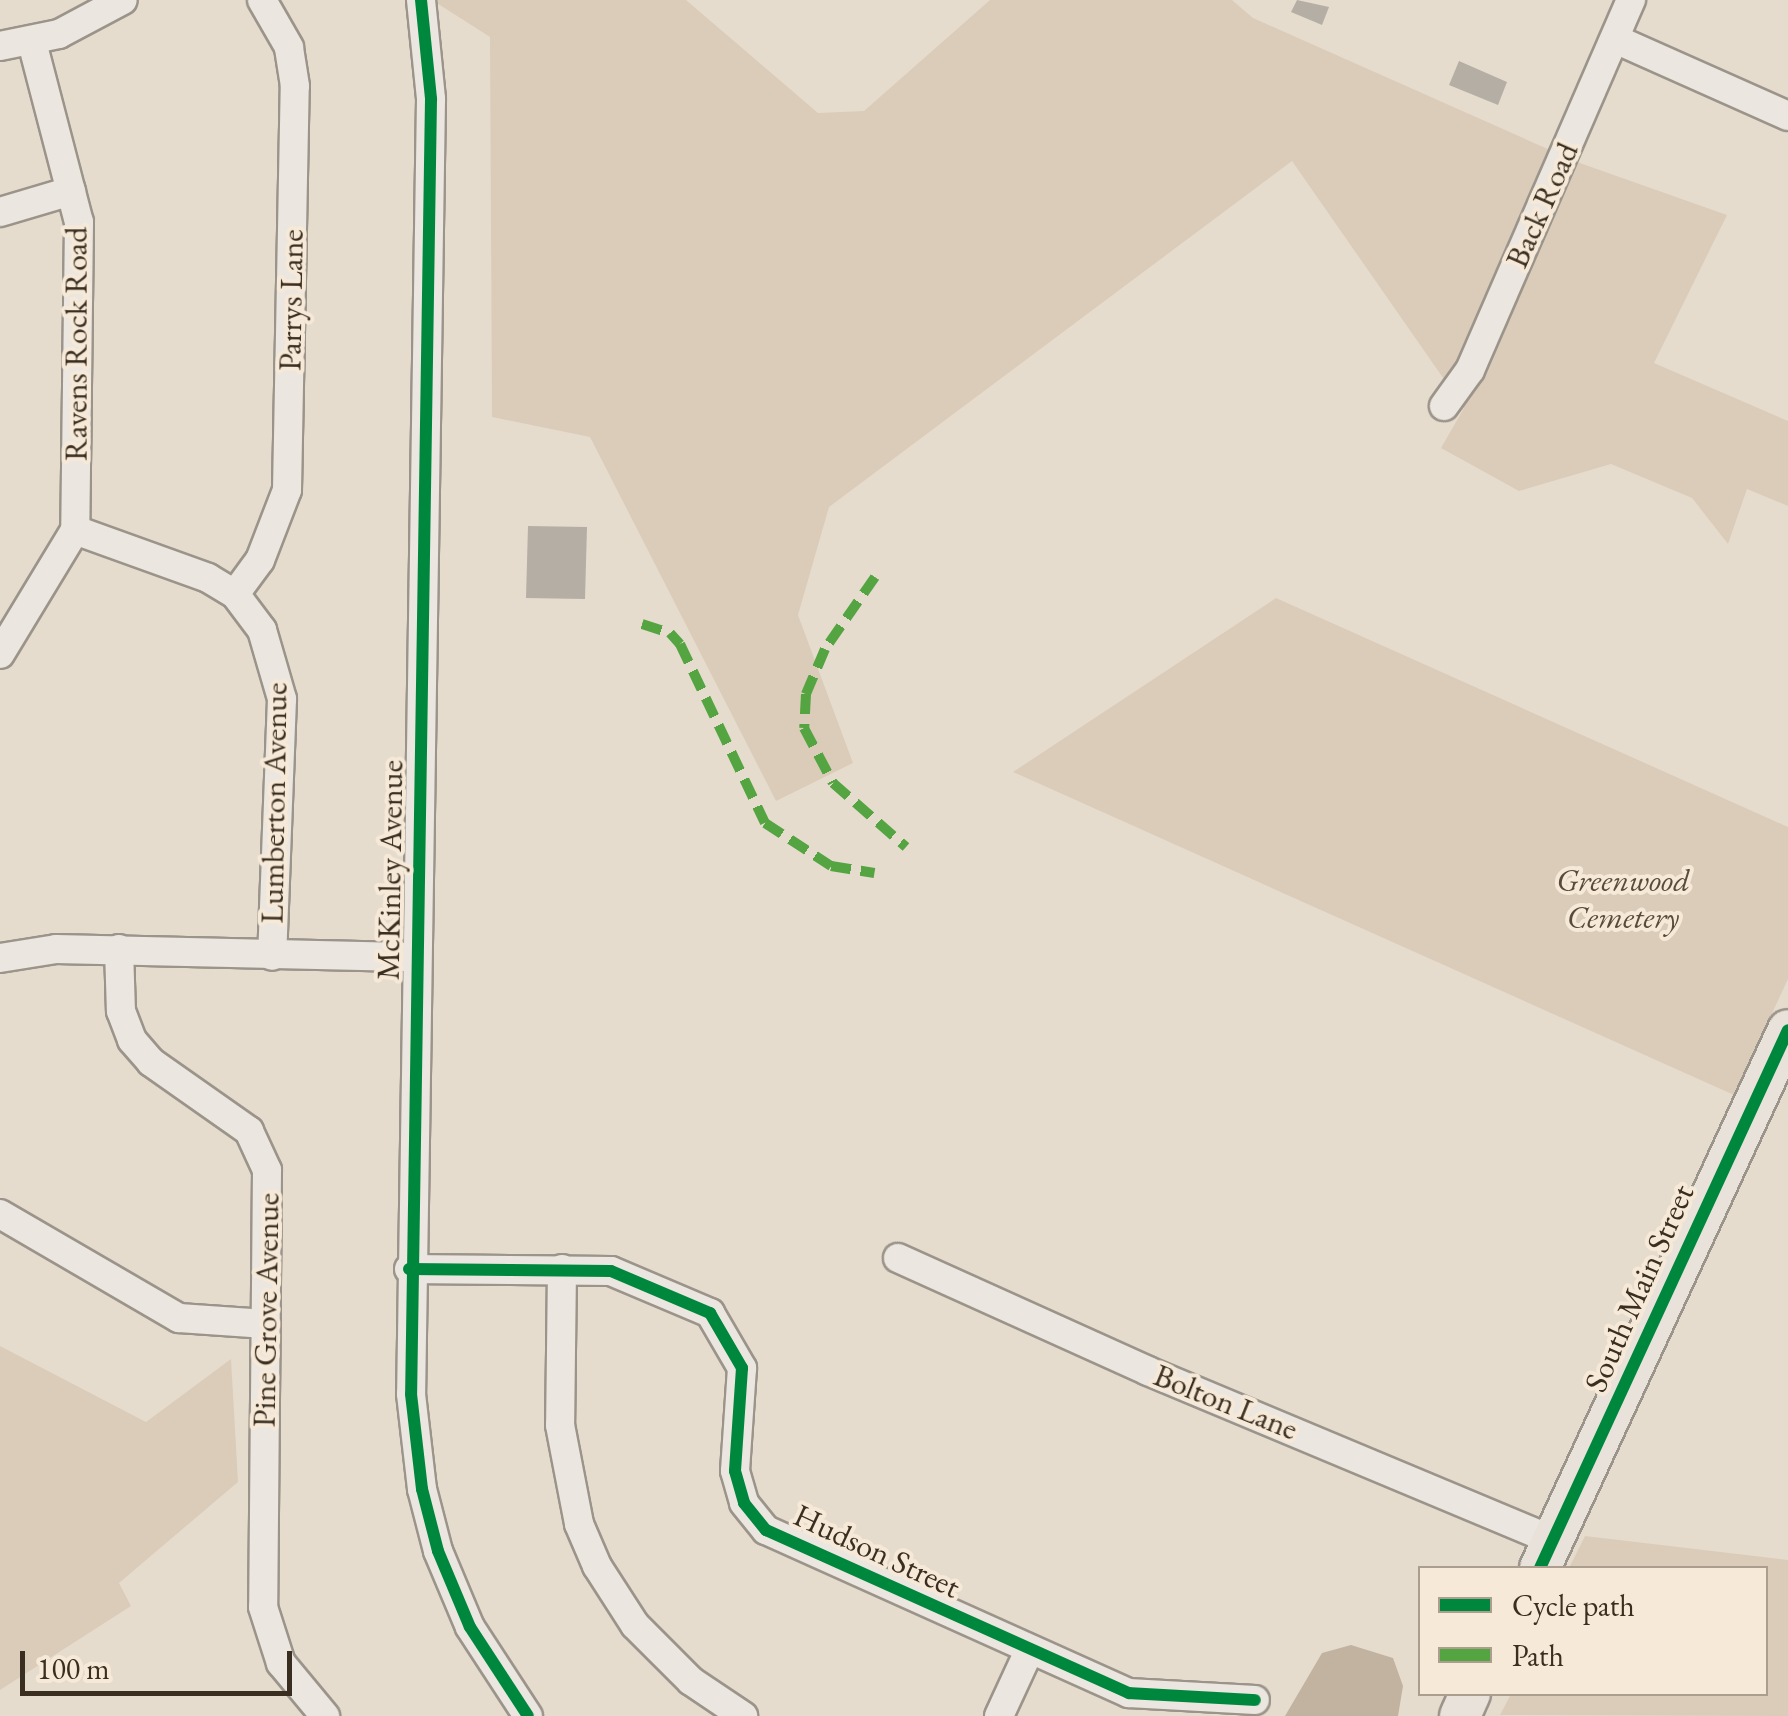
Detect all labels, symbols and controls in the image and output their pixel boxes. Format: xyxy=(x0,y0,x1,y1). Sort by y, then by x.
street label: Back Road xyxy=(1497,136,1587,274)
street label: Ravens Rock Road xyxy=(57,227,95,461)
street label: Parrys Lane xyxy=(271,229,311,371)
street label: Lumberton Avenue xyxy=(253,682,295,924)
street label: McKinley Avenue xyxy=(369,760,411,980)
park label: Greenwood Cemetery xyxy=(1556,862,1690,937)
street label: South Main Street xyxy=(1576,1178,1702,1398)
street label: Pine Grove Avenue xyxy=(245,1192,287,1428)
street label: Bolton Lane xyxy=(1148,1356,1304,1448)
street label: Hudson Street xyxy=(788,1496,966,1606)
legend xyxy=(1418,1566,1768,1696)
text: Cycle path xyxy=(1512,1586,1635,1625)
scale bar xyxy=(25,1631,298,1693)
text: Path xyxy=(1512,1636,1564,1675)
text: 100 m xyxy=(37,1649,110,1688)

